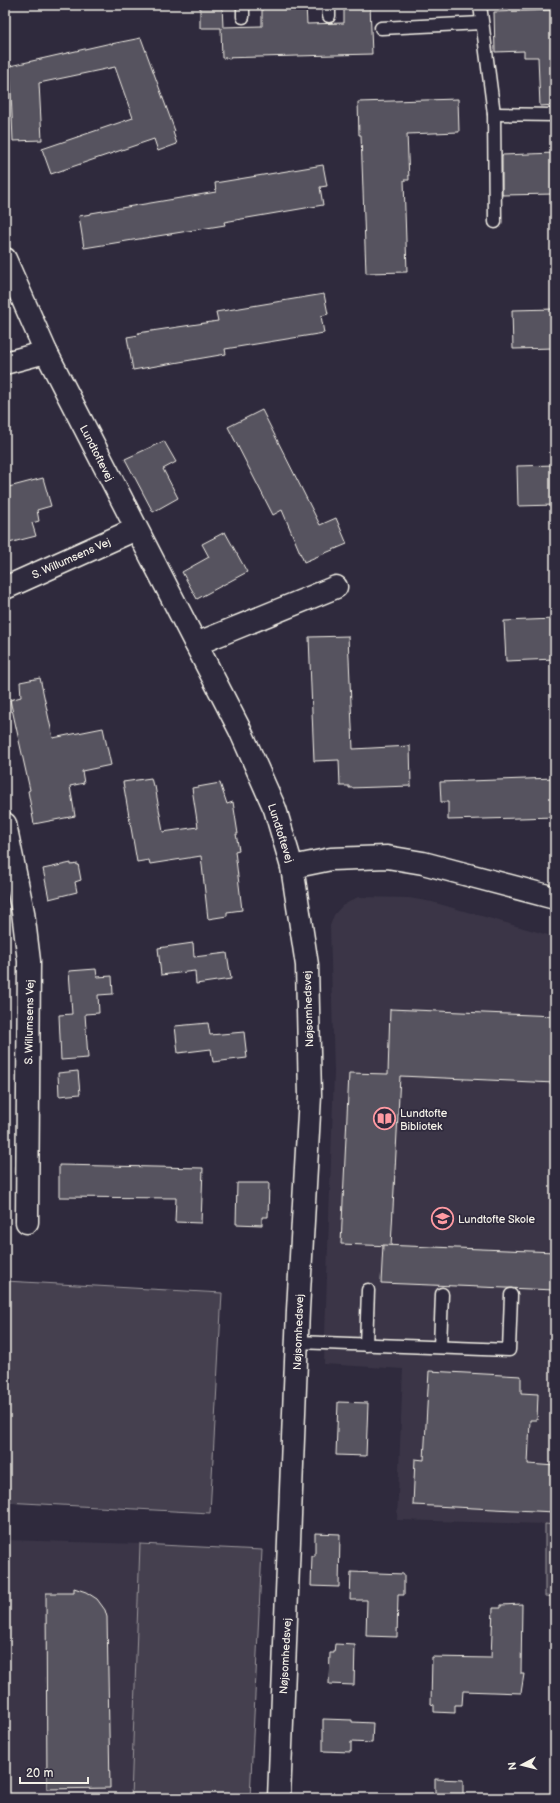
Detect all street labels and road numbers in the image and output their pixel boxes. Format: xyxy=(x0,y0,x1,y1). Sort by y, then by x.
street label: Lundtoftevej xyxy=(77,423,116,484)
street label: S. Willumsens Vej xyxy=(30,535,113,582)
street label: Lundtoftevej xyxy=(265,802,296,864)
street label: Nøjsomhedsvej xyxy=(301,971,316,1047)
street label: S. Willumsens Vej xyxy=(22,980,37,1064)
street label: Nøjsomhedsvej xyxy=(291,1294,306,1370)
street label: Nøjsomhedsvej xyxy=(277,1618,294,1694)

